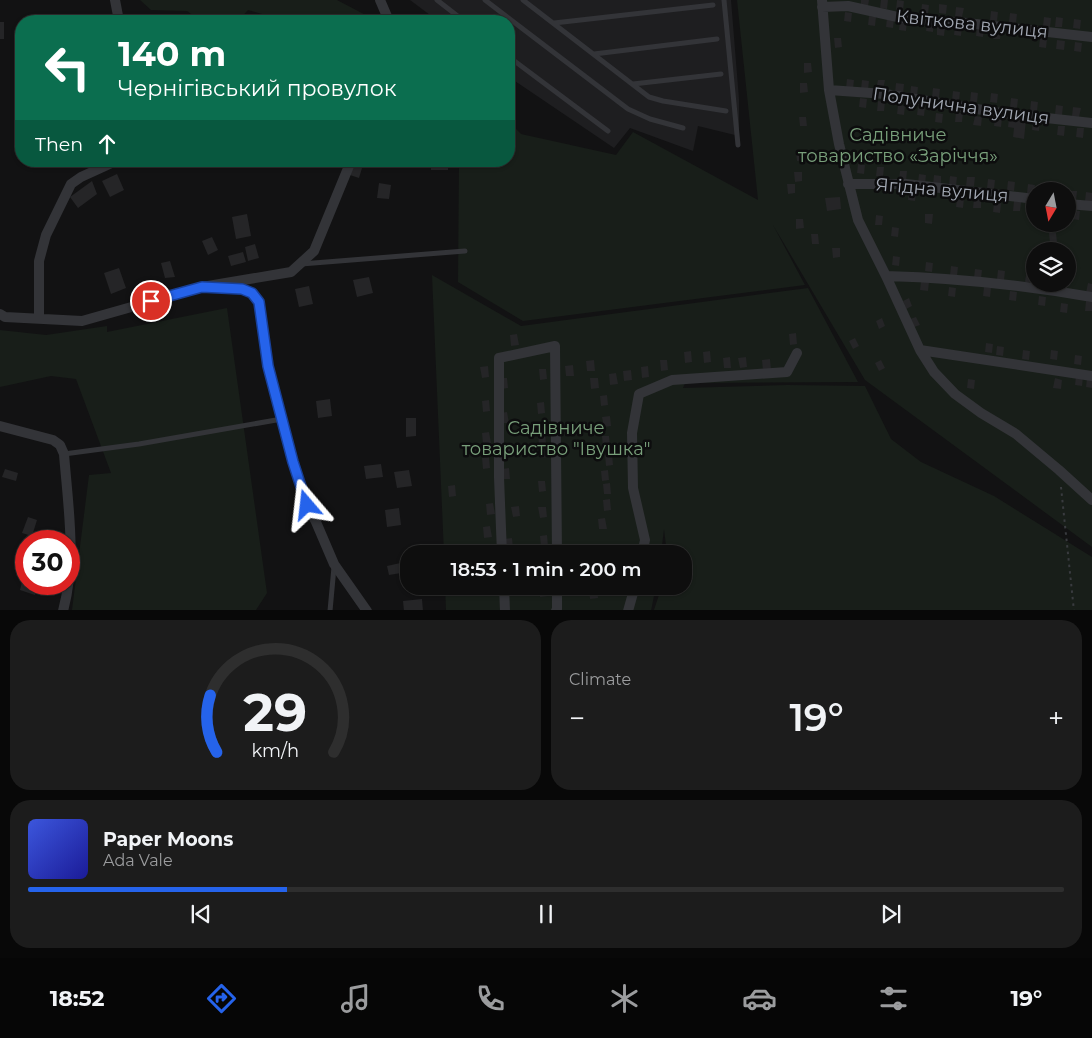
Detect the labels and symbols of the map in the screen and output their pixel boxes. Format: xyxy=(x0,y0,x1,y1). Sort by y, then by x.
street label: Квіткова вулиця xyxy=(895,5,1049,43)
street label: Полунична вулиця xyxy=(871,83,1051,129)
park label: Садівниче товариство «Заріччя» xyxy=(798,124,998,167)
street label: Ягідна вулиця xyxy=(875,173,1009,207)
north arrow xyxy=(1026,182,1076,232)
pin xyxy=(130,280,172,322)
park label: Садівниче товариство "Івушка" xyxy=(462,417,650,460)
position arrow xyxy=(280,478,332,530)
speed limit sign: 30 xyxy=(15,530,80,595)

